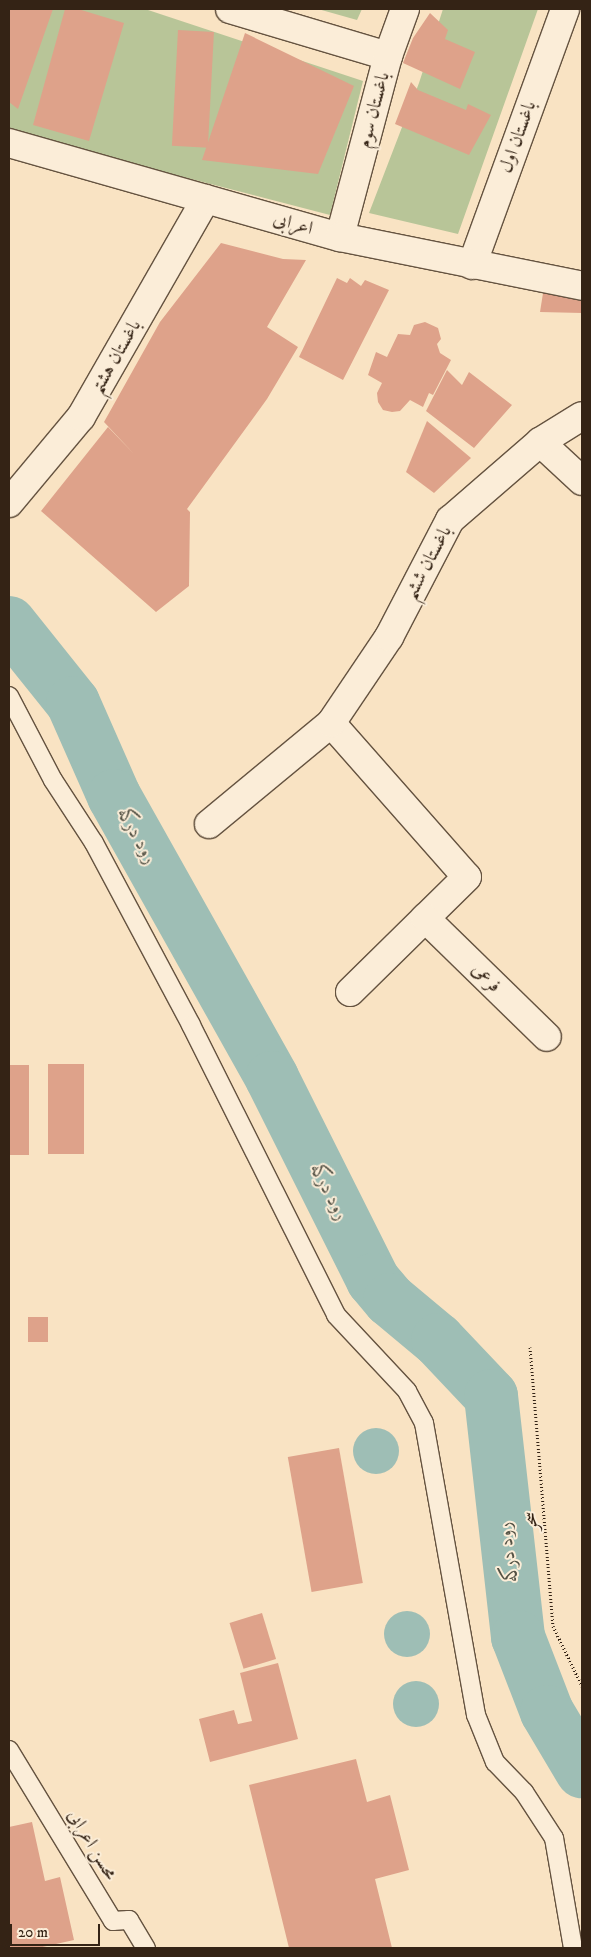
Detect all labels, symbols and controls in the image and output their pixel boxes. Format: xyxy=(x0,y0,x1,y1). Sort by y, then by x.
street label: باغستان سوم xyxy=(353,70,395,150)
street label: باغستان اول xyxy=(494,98,542,176)
street label: اعرابی xyxy=(271,207,315,241)
street label: باغستان هشتم xyxy=(86,316,146,398)
street label: باغستان ششم xyxy=(399,522,457,604)
water label: رود درکه xyxy=(112,804,162,868)
street label: فرعی xyxy=(466,958,506,998)
water label: رود درکه xyxy=(305,1160,353,1224)
street label: سحر xyxy=(519,1510,543,1532)
water label: رود درکه xyxy=(492,1520,524,1584)
street label: محسن اعرابی xyxy=(62,1806,122,1884)
scale bar xyxy=(12,1914,102,1946)
text: 20 m xyxy=(18,1923,48,1942)

